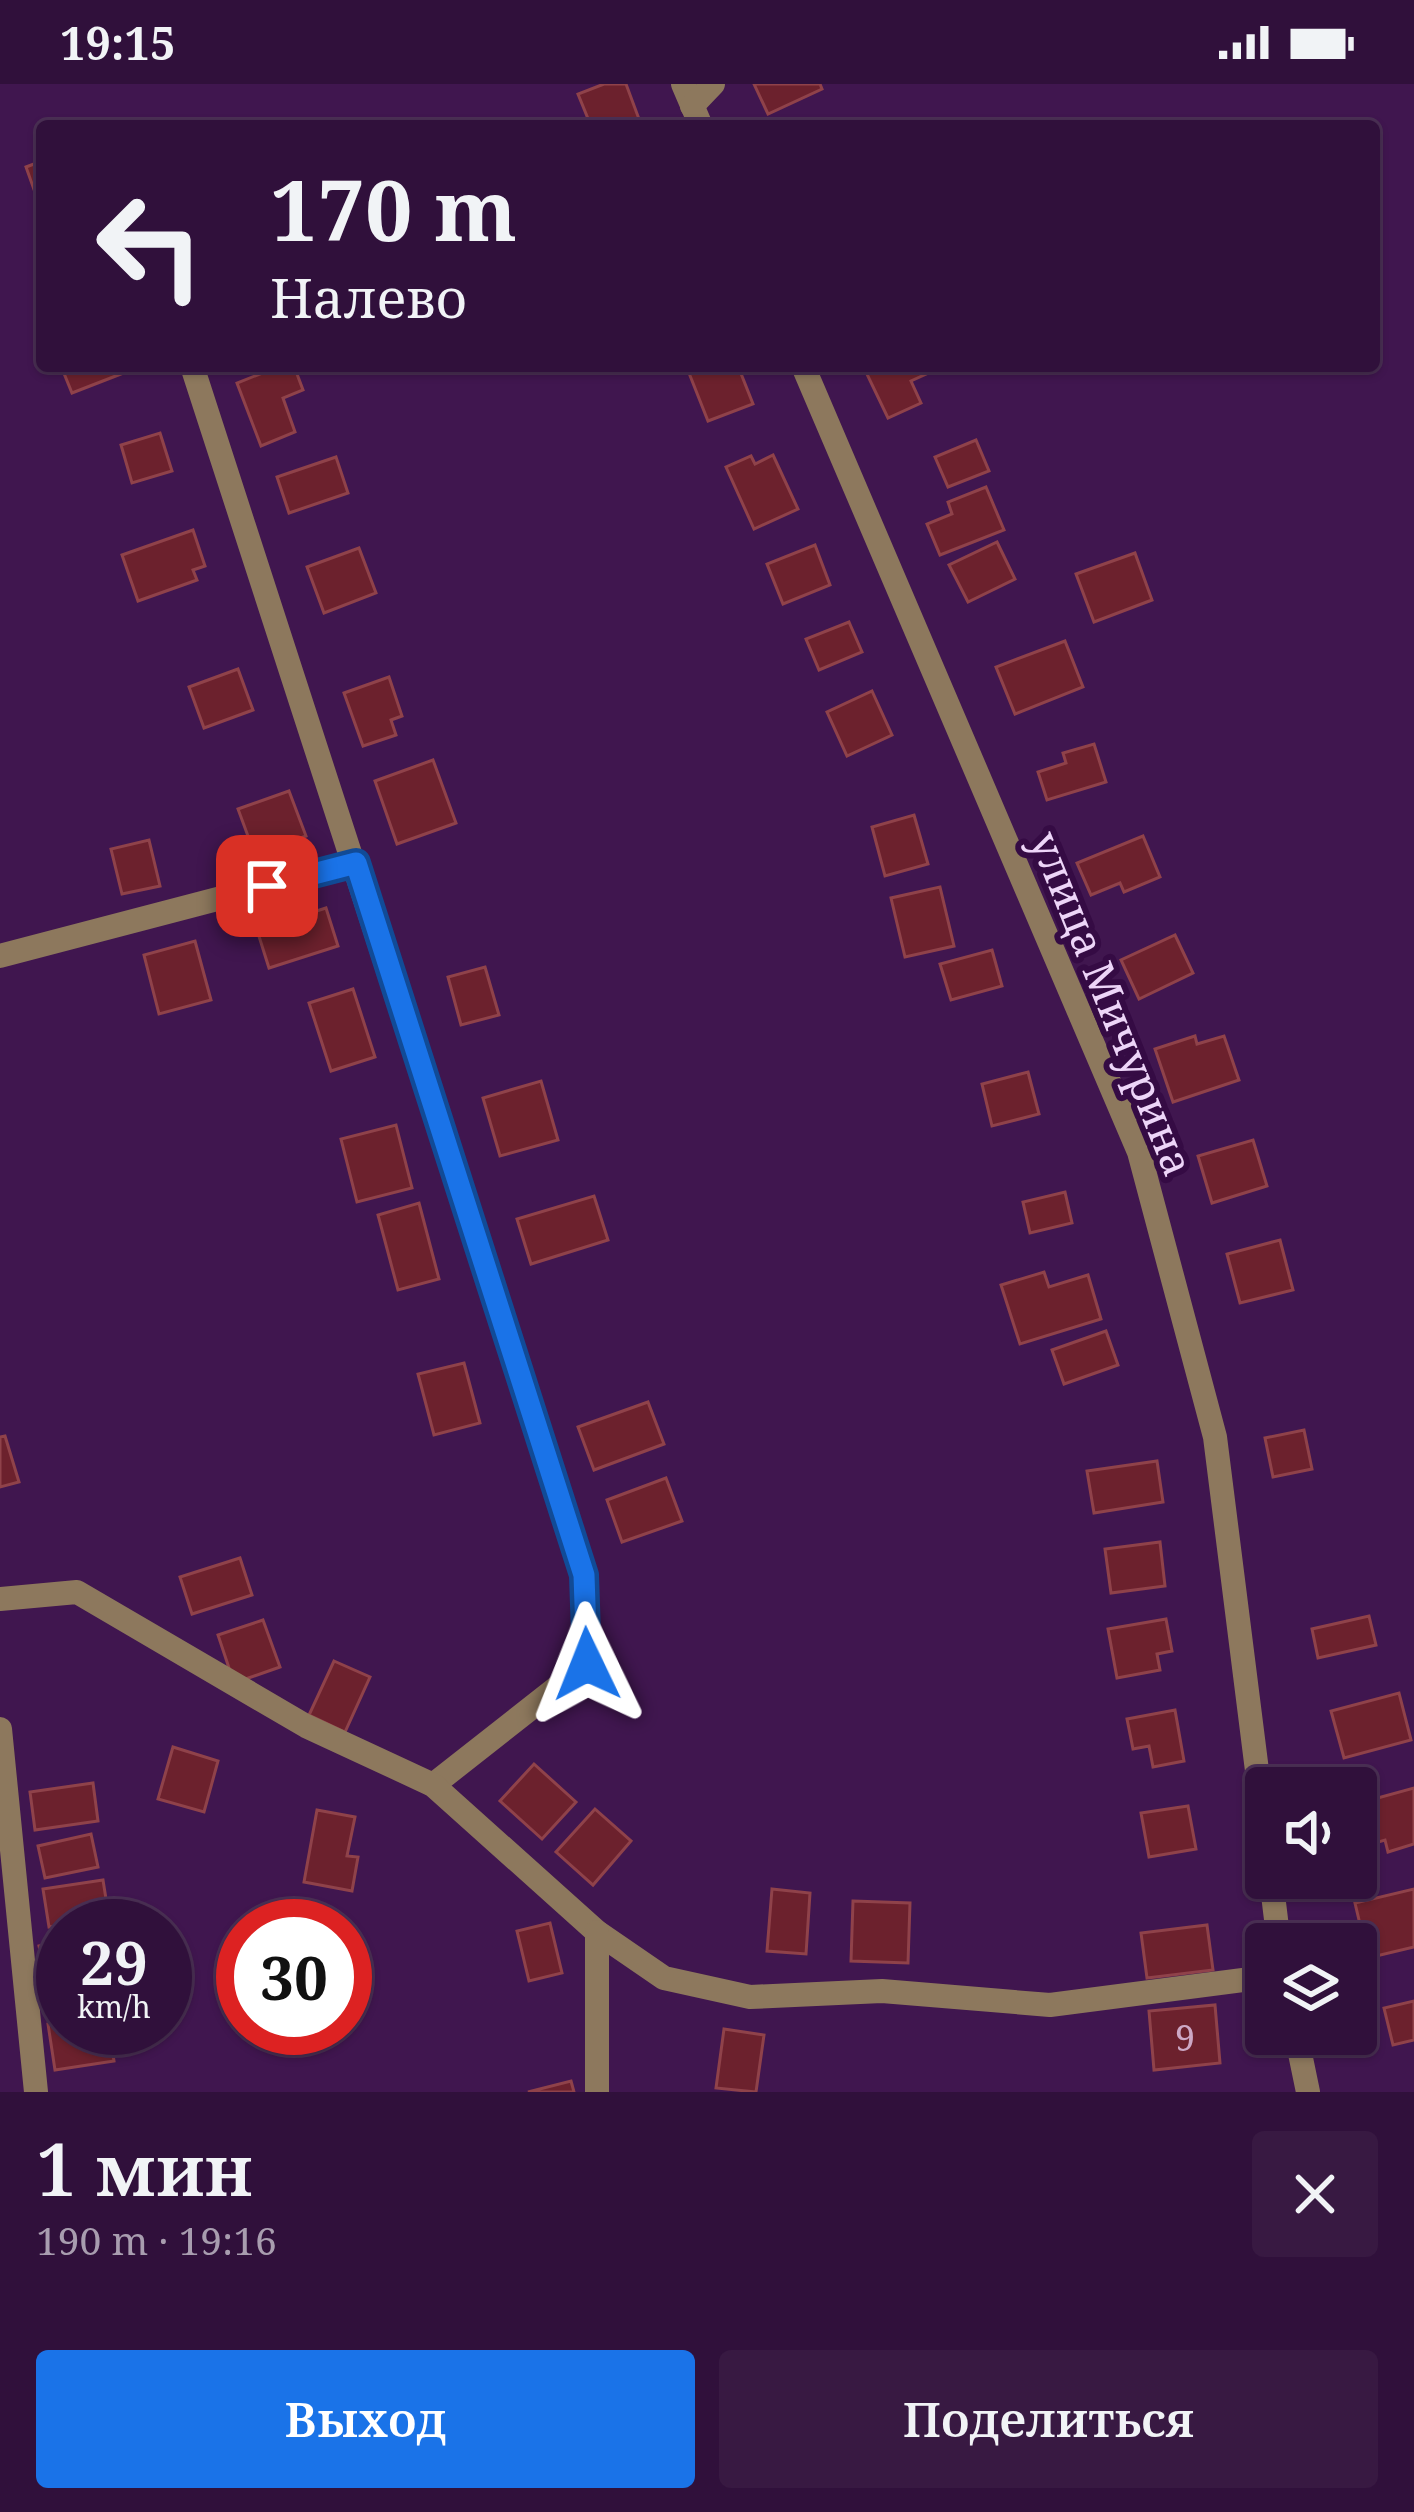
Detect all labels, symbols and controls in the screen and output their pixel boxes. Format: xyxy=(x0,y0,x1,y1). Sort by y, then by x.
text: 19:15 xyxy=(60,12,175,73)
text: 170 m xyxy=(270,151,517,266)
icon: left xyxy=(72,168,228,324)
text: Налево xyxy=(270,260,467,334)
street label: улица Мичурина xyxy=(1018,822,1208,1184)
pin xyxy=(216,835,318,937)
icon: arrive xyxy=(234,853,300,919)
position arrow xyxy=(524,1601,650,1727)
map controls xyxy=(1245,1767,1377,2055)
button: sound xyxy=(1245,1767,1377,1899)
speed limit sign: 30 xyxy=(216,1899,372,2055)
text: 29 xyxy=(80,1921,148,2003)
button: layers xyxy=(1245,1923,1377,2055)
text: km/h xyxy=(77,1986,151,2027)
house number: 9 xyxy=(1175,2013,1195,2062)
text: 1 мин xyxy=(36,2119,253,2217)
button: close xyxy=(1252,2131,1378,2257)
text: 190 m · 19:16 xyxy=(36,2213,277,2266)
button: Выход xyxy=(36,2350,695,2488)
button: Поделиться xyxy=(719,2350,1378,2488)

